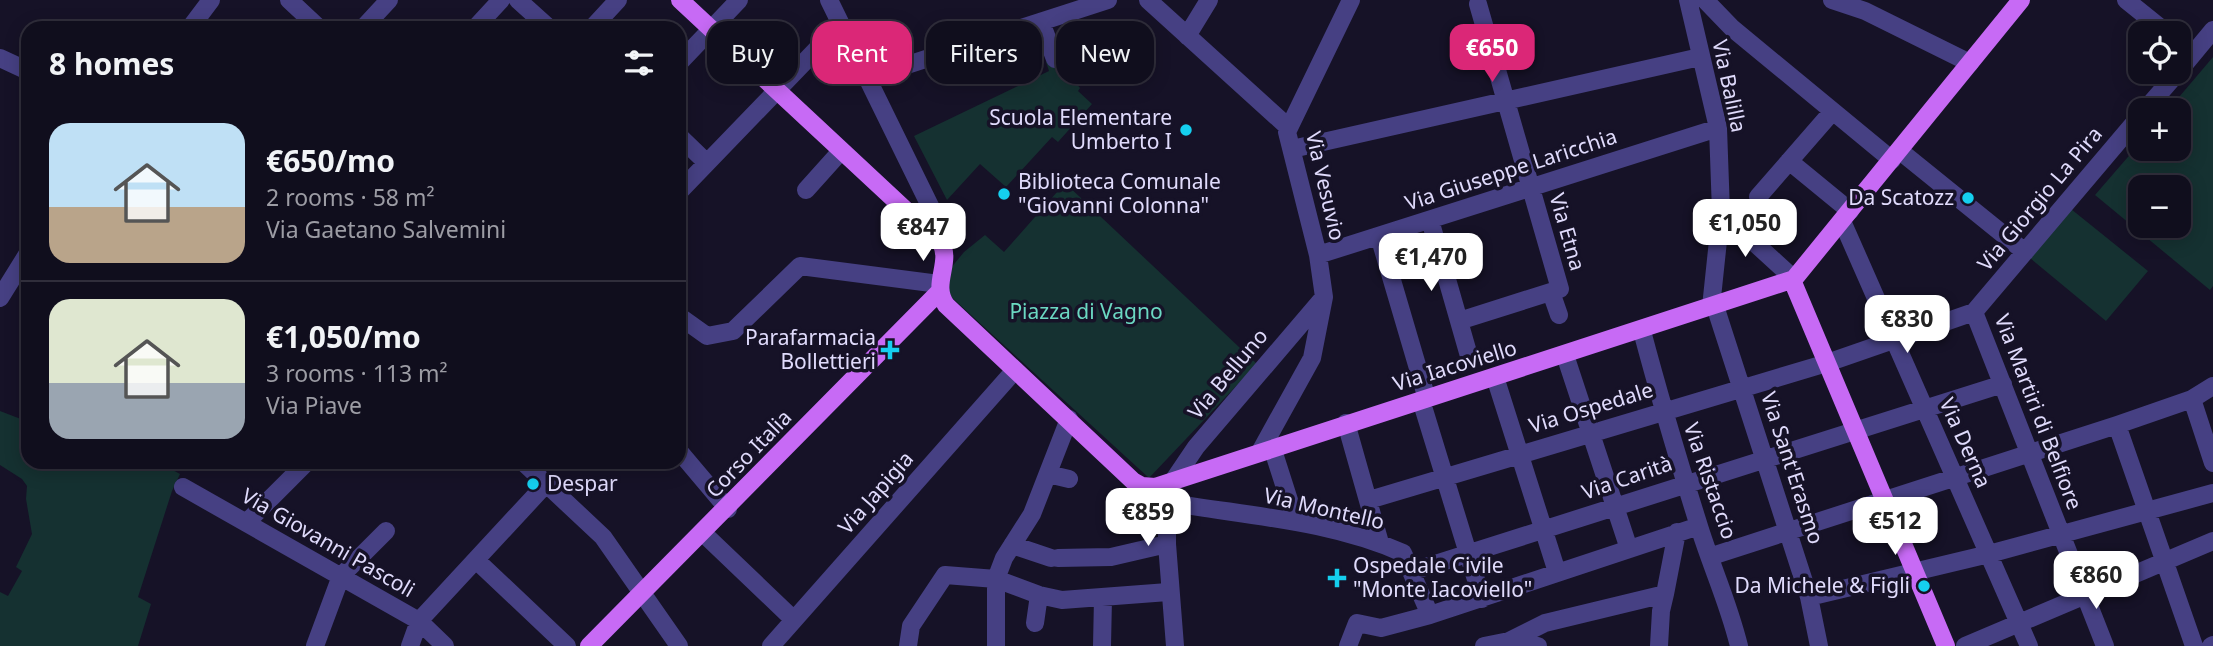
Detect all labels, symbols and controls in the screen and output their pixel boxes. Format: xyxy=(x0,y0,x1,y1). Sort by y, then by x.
chip: Buy xyxy=(707,21,798,84)
chip: Rent xyxy=(812,21,912,84)
chip: Filters xyxy=(926,21,1042,84)
chip: New xyxy=(1056,21,1154,84)
map controls xyxy=(2128,21,2191,238)
button: locate xyxy=(2128,21,2191,84)
pin: €650 xyxy=(1451,24,1533,84)
text: €650 xyxy=(1466,31,1518,63)
street label: Via Balilla xyxy=(1706,37,1753,135)
text: 8 homes xyxy=(49,43,174,84)
icon: filters xyxy=(620,44,658,82)
button: + xyxy=(2128,98,2191,161)
place label: Scuola Elementare Umberto I xyxy=(989,103,1172,155)
street label: Via Giorgio La Pira xyxy=(1971,120,2108,276)
marker: Scuola Elementare Umberto I xyxy=(1178,122,1194,138)
street label: Via Giuseppe Laricchia xyxy=(1401,122,1620,217)
street label: Via Vesuvio xyxy=(1300,128,1352,243)
text: €650/mo xyxy=(266,140,395,181)
icon: home xyxy=(105,151,189,235)
place label: Biblioteca Comunale "Giovanni Colonna" xyxy=(1018,167,1221,219)
button: − xyxy=(2128,175,2191,238)
text: 2 rooms · 58 m² xyxy=(266,181,435,213)
place label: Da Scatozz xyxy=(1848,183,1954,211)
marker: Biblioteca Comunale "Giovanni Colonna" xyxy=(996,186,1012,202)
street label: Via Etna xyxy=(1544,190,1592,274)
marker: Da Scatozz xyxy=(1960,190,1976,206)
pin: €1,050 xyxy=(1688,200,1802,259)
pin: €847 xyxy=(882,204,964,263)
text: €1,050 xyxy=(1709,206,1781,238)
text: €847 xyxy=(897,210,949,242)
text: Via Gaetano Salvemini xyxy=(266,213,506,245)
pin: €1,470 xyxy=(1374,233,1488,293)
text: €1,470 xyxy=(1395,240,1467,272)
pin: €830 xyxy=(1866,296,1948,355)
park label: Piazza di Vagno xyxy=(1009,297,1163,325)
text: €830 xyxy=(1881,302,1933,334)
street label: Via Martiri di Belfiore xyxy=(1989,310,2089,514)
text: €1,050/mo xyxy=(266,316,421,357)
street label: Via Belluno xyxy=(1181,322,1273,425)
place label: Parafarmacia Bollettieri xyxy=(745,323,876,375)
icon: home xyxy=(105,327,189,411)
street label: Via Iacoviello xyxy=(1389,333,1520,397)
marker: Parafarmacia Bollettieri xyxy=(882,342,898,358)
text: 3 rooms · 113 m² xyxy=(266,357,448,389)
street label: Via Ospedale xyxy=(1525,375,1656,439)
street label: Via Sant'Erasmo xyxy=(1755,388,1831,547)
text: Via Piave xyxy=(266,389,362,421)
street label: Via Derna xyxy=(1934,393,1998,492)
street label: Corso Italia xyxy=(699,403,797,503)
street label: Via Ristaccio xyxy=(1678,419,1744,543)
street label: Via Japigia xyxy=(831,445,919,540)
street label: Via Carità xyxy=(1578,449,1676,506)
place label: Despar xyxy=(547,469,618,497)
marker: Despar xyxy=(525,476,541,492)
street label: Via Giovanni Pascoli xyxy=(237,481,420,603)
street label: Via Montello xyxy=(1261,481,1387,535)
pin: €859 xyxy=(1107,489,1189,548)
text: €859 xyxy=(1122,495,1174,527)
pin: €512 xyxy=(1854,498,1936,557)
text: €512 xyxy=(1869,504,1921,536)
place label: Ospedale Civile "Monte Iacoviello" xyxy=(1353,551,1532,603)
pin: €860 xyxy=(2055,552,2137,611)
text: €860 xyxy=(2070,558,2122,590)
marker: Ospedale Civile "Monte Iacoviello" xyxy=(1327,568,1347,588)
place label: Da Michele & Figli xyxy=(1734,571,1910,599)
marker: Da Michele & Figli xyxy=(1916,578,1932,594)

